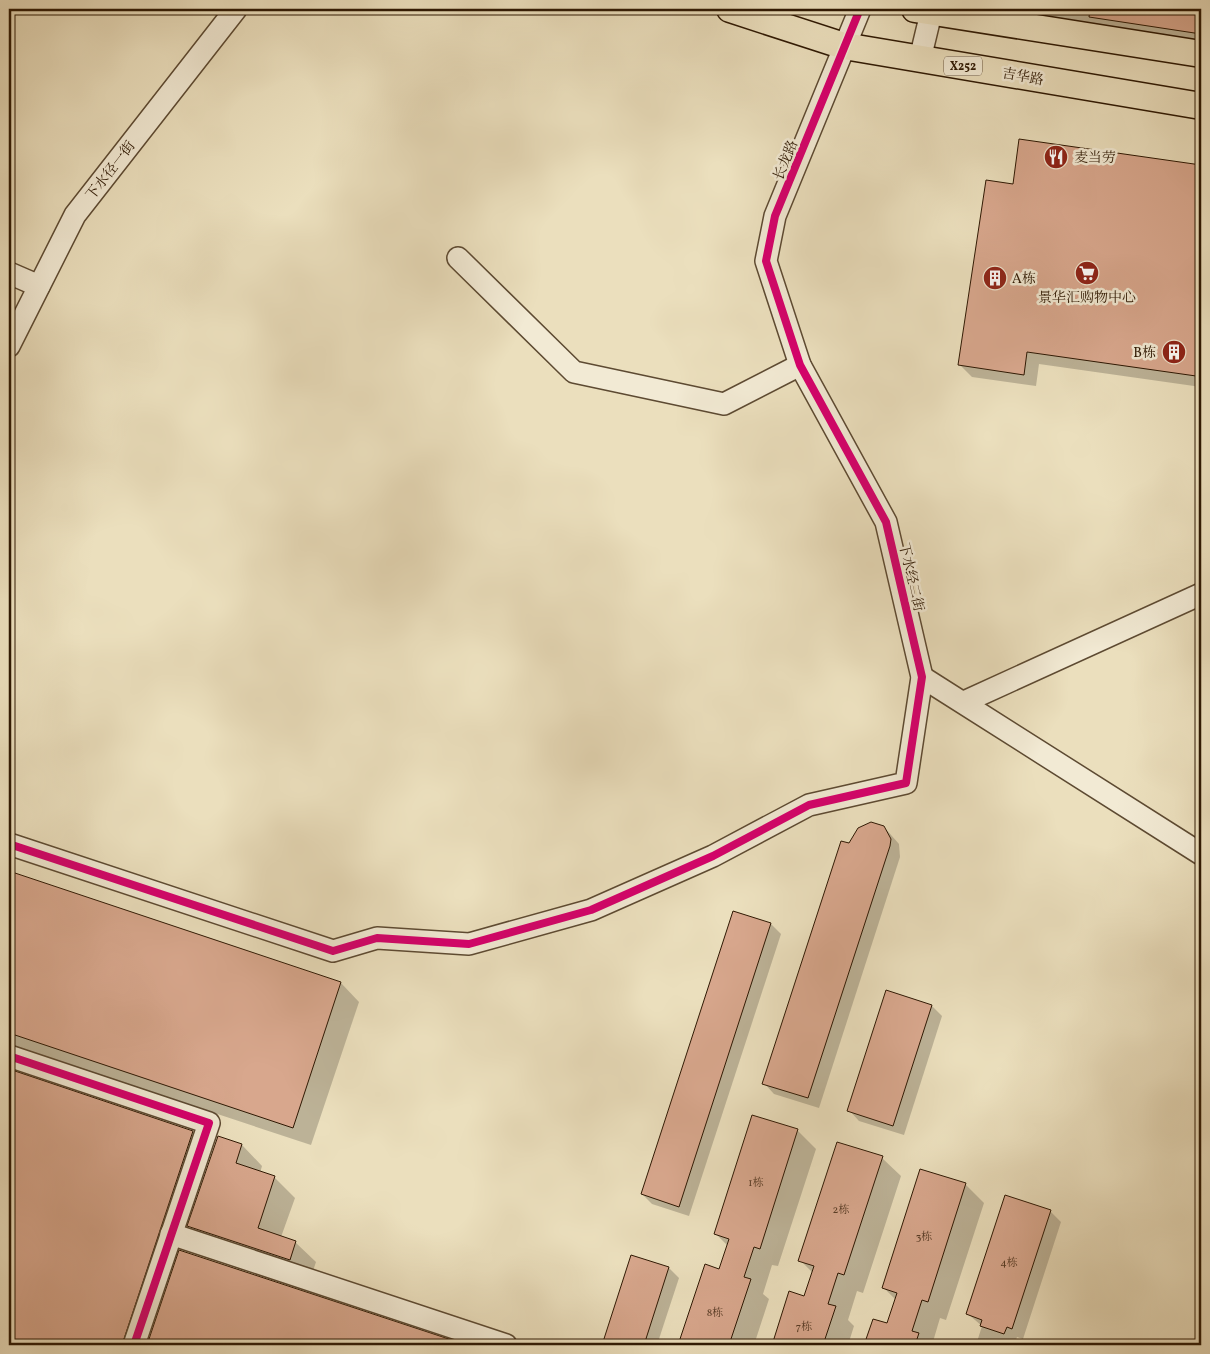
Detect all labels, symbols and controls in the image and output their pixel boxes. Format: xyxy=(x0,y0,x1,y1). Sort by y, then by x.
road number: X252 xyxy=(944,56,982,76)
street label: 吉华路 xyxy=(1000,64,1045,90)
street label: 下水径一街 xyxy=(82,137,140,204)
street label: 长龙路 xyxy=(770,138,803,184)
restaurant icon: 麦当劳 xyxy=(1043,144,1069,170)
place label: 麦当劳 xyxy=(1074,149,1116,168)
supermarket icon: 景华汇购物中心 xyxy=(1074,260,1100,286)
building icon: A栋 xyxy=(982,265,1008,291)
place label: A栋 xyxy=(1012,270,1036,289)
place label: 景华汇购物中心 xyxy=(1038,289,1136,308)
building icon: B栋 xyxy=(1161,339,1187,365)
place label: B栋 xyxy=(1133,344,1156,363)
street label: 下水经二街 xyxy=(893,541,928,614)
house number: 1栋 xyxy=(748,1176,764,1191)
house number: 2栋 xyxy=(833,1203,849,1218)
house number: 3栋 xyxy=(916,1230,932,1245)
house number: 4栋 xyxy=(1000,1256,1018,1271)
house number: 8栋 xyxy=(707,1306,723,1321)
house number: 7栋 xyxy=(796,1320,812,1335)

